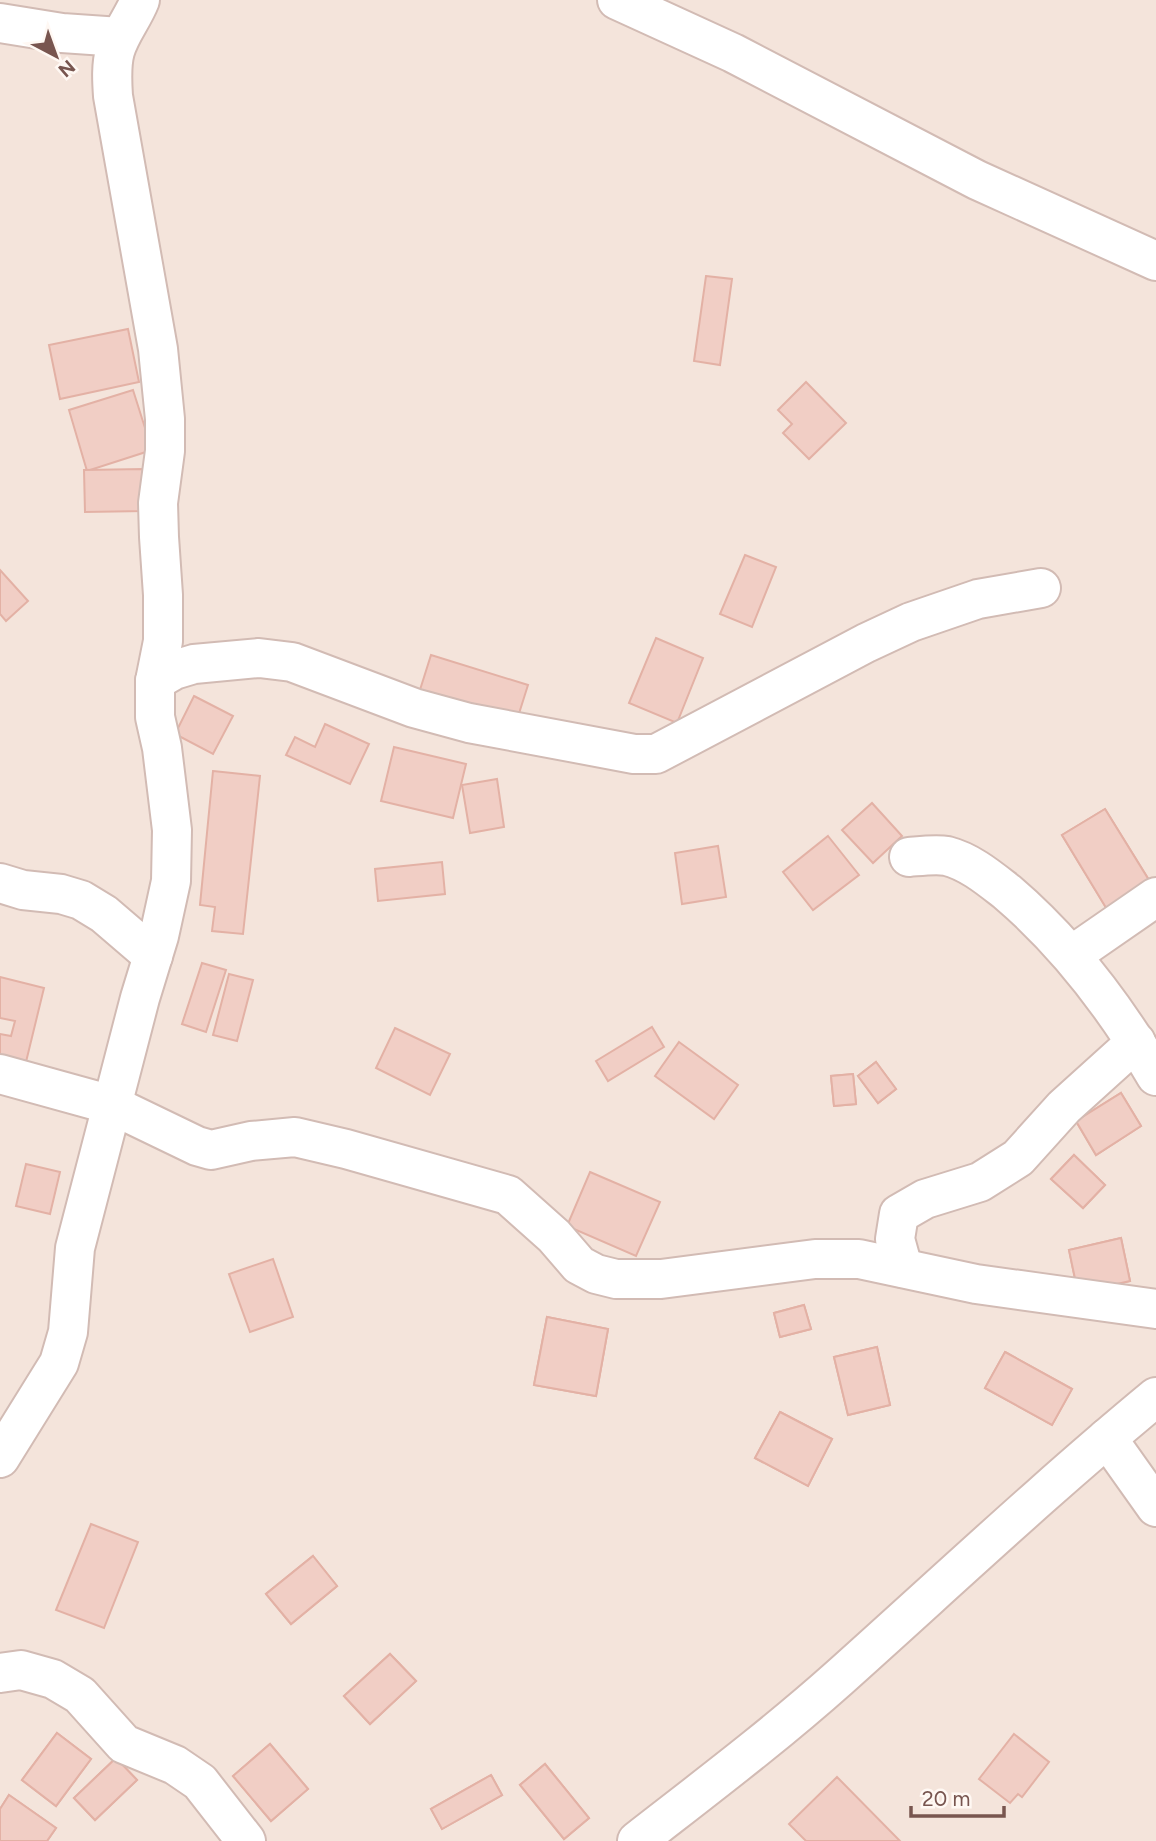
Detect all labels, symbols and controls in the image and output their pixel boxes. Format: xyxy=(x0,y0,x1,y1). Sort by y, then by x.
north arrow xyxy=(21,21,91,91)
text: N xyxy=(54,55,80,82)
scale bar xyxy=(911,1774,1004,1818)
text: 20 m xyxy=(922,1786,970,1811)

